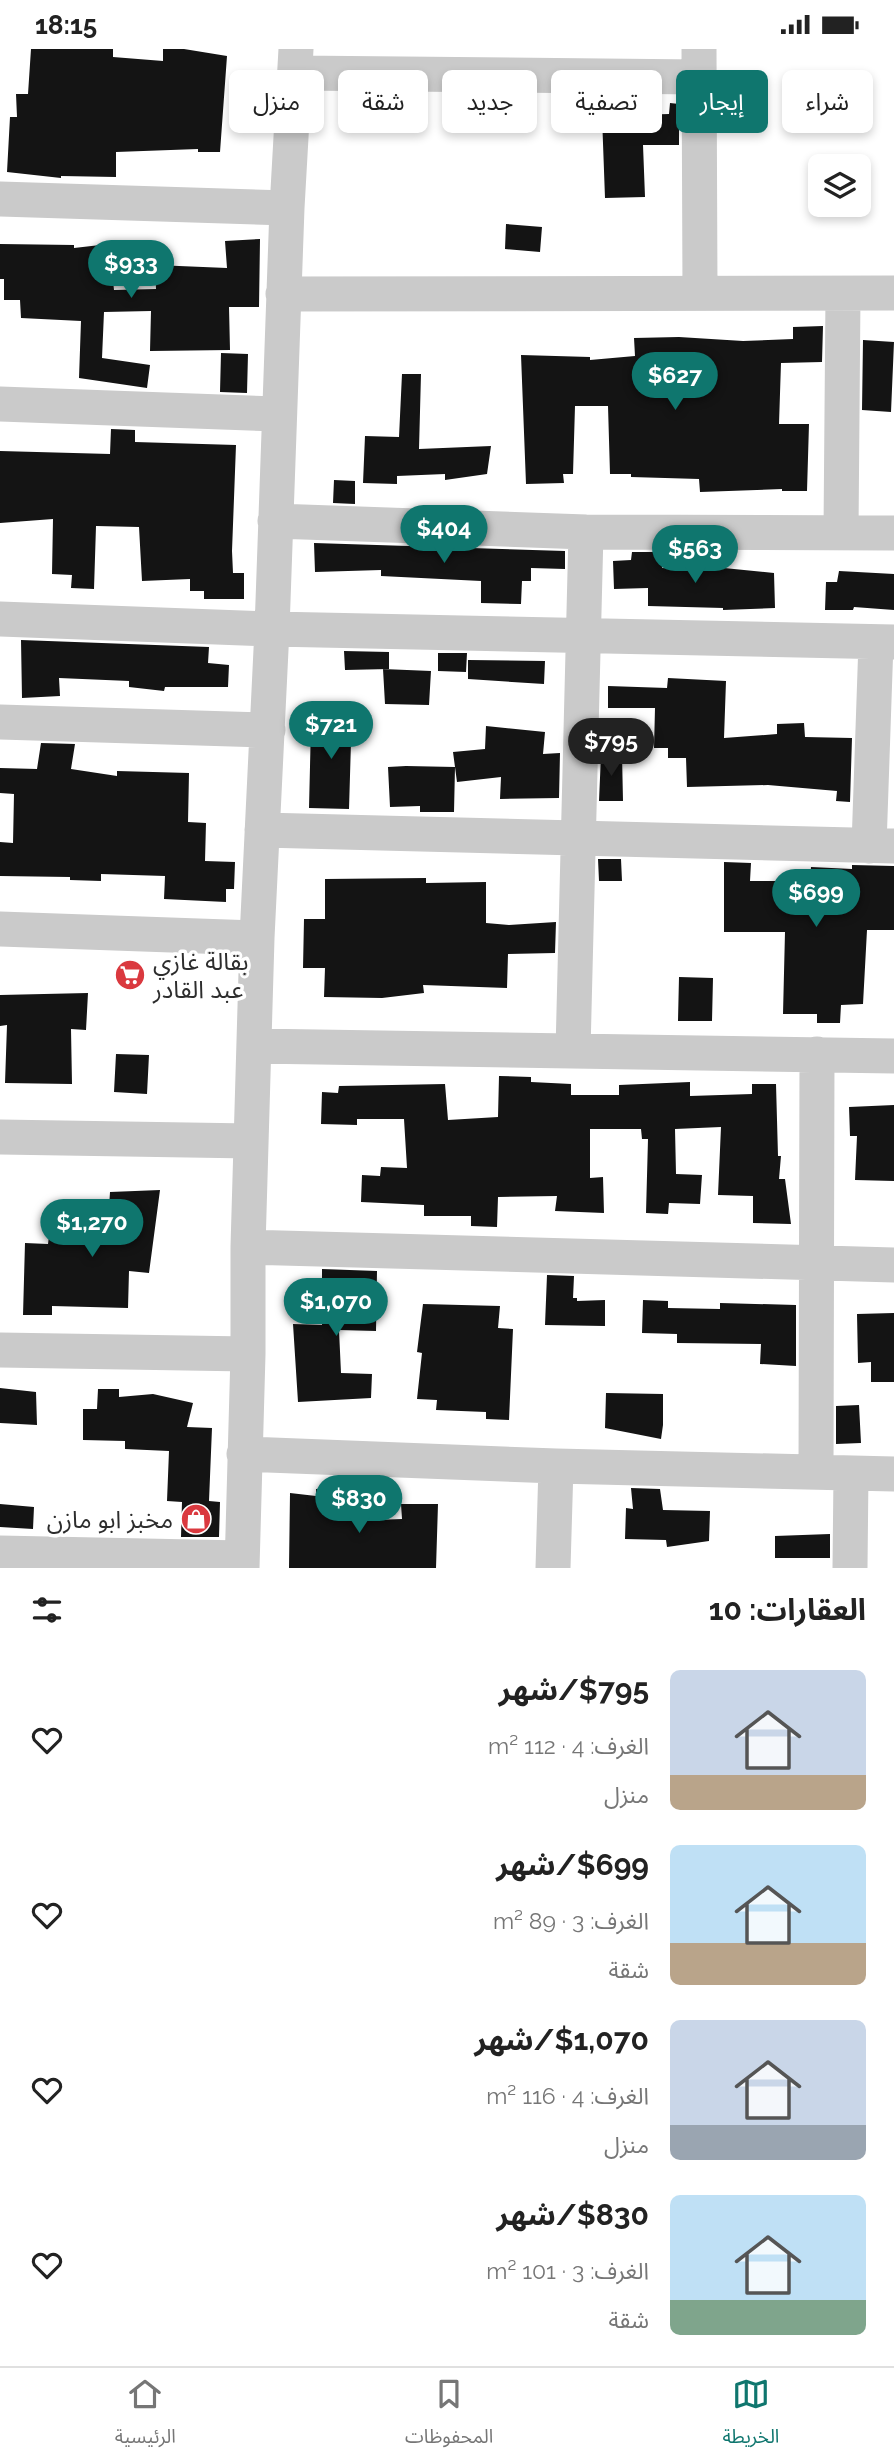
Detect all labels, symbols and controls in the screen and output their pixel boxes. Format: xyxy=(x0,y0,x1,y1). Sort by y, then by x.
text: 18:15 xyxy=(35,10,97,40)
chip: منزل xyxy=(229,70,324,133)
chip: شقة xyxy=(338,70,428,133)
chip: جديد xyxy=(442,70,537,133)
chip: تصفية xyxy=(551,70,662,133)
chip: إيجار xyxy=(676,70,768,133)
chip: شراء xyxy=(782,70,873,133)
map controls xyxy=(808,154,871,217)
button: layers xyxy=(808,154,871,217)
pin: $933 xyxy=(90,240,172,300)
text: $933 xyxy=(104,249,158,276)
pin: $627 xyxy=(634,353,716,412)
text: $627 xyxy=(648,361,702,388)
pin: $404 xyxy=(403,505,485,565)
text: $404 xyxy=(417,514,471,541)
pin: $563 xyxy=(654,525,736,585)
text: $563 xyxy=(668,534,722,561)
pin: $721 xyxy=(290,701,372,761)
text: $721 xyxy=(305,710,357,737)
pin: $795 xyxy=(570,719,652,778)
text: $795 xyxy=(584,727,638,754)
pin: $699 xyxy=(775,869,857,929)
text: $699 xyxy=(788,878,844,905)
place label: بقالة غازي عبد القادر xyxy=(152,947,248,1004)
supermarket icon: بقالة غازي عبد القادر xyxy=(113,958,147,992)
pin: $1,270 xyxy=(35,1199,149,1259)
text: $1,270 xyxy=(56,1208,128,1235)
pin: $1,070 xyxy=(279,1279,393,1338)
text: $1,070 xyxy=(300,1287,372,1314)
pin: $830 xyxy=(318,1475,400,1535)
text: $830 xyxy=(331,1484,387,1511)
shop icon: مخبز ابو مازن xyxy=(179,1502,213,1536)
place label: مخبز ابو مازن xyxy=(47,1505,173,1534)
icon: filters xyxy=(28,1591,66,1629)
text: العقارات: 10 xyxy=(709,1592,866,1627)
text: $795/شهر xyxy=(499,1672,649,1707)
icon: home xyxy=(726,1698,810,1782)
icon: heart xyxy=(28,1721,66,1759)
text: الغرف: 4 · 112 m² xyxy=(488,1732,649,1759)
text: منزل xyxy=(604,1781,649,1808)
text: $699/شهر xyxy=(496,1847,649,1882)
icon: home xyxy=(726,1873,810,1957)
icon: heart xyxy=(28,1896,66,1934)
text: الغرف: 3 · 89 m² xyxy=(493,1907,649,1934)
text: شقة xyxy=(608,1956,649,1983)
text: $1,070/شهر xyxy=(474,2022,649,2057)
icon: home xyxy=(726,2048,810,2132)
icon: heart xyxy=(28,2071,66,2109)
text: الغرف: 4 · 116 m² xyxy=(486,2082,649,2109)
text: منزل xyxy=(604,2131,649,2158)
text: $830/شهر xyxy=(497,2197,649,2232)
icon: home xyxy=(726,2223,810,2307)
icon: heart xyxy=(28,2246,66,2284)
text: الغرف: 3 · 101 m² xyxy=(486,2257,649,2284)
text: شقة xyxy=(608,2306,649,2333)
tab: الرئيسية xyxy=(115,2375,176,2457)
tab: المحفوظات xyxy=(405,2375,493,2457)
tab: الخريطة xyxy=(722,2375,779,2457)

